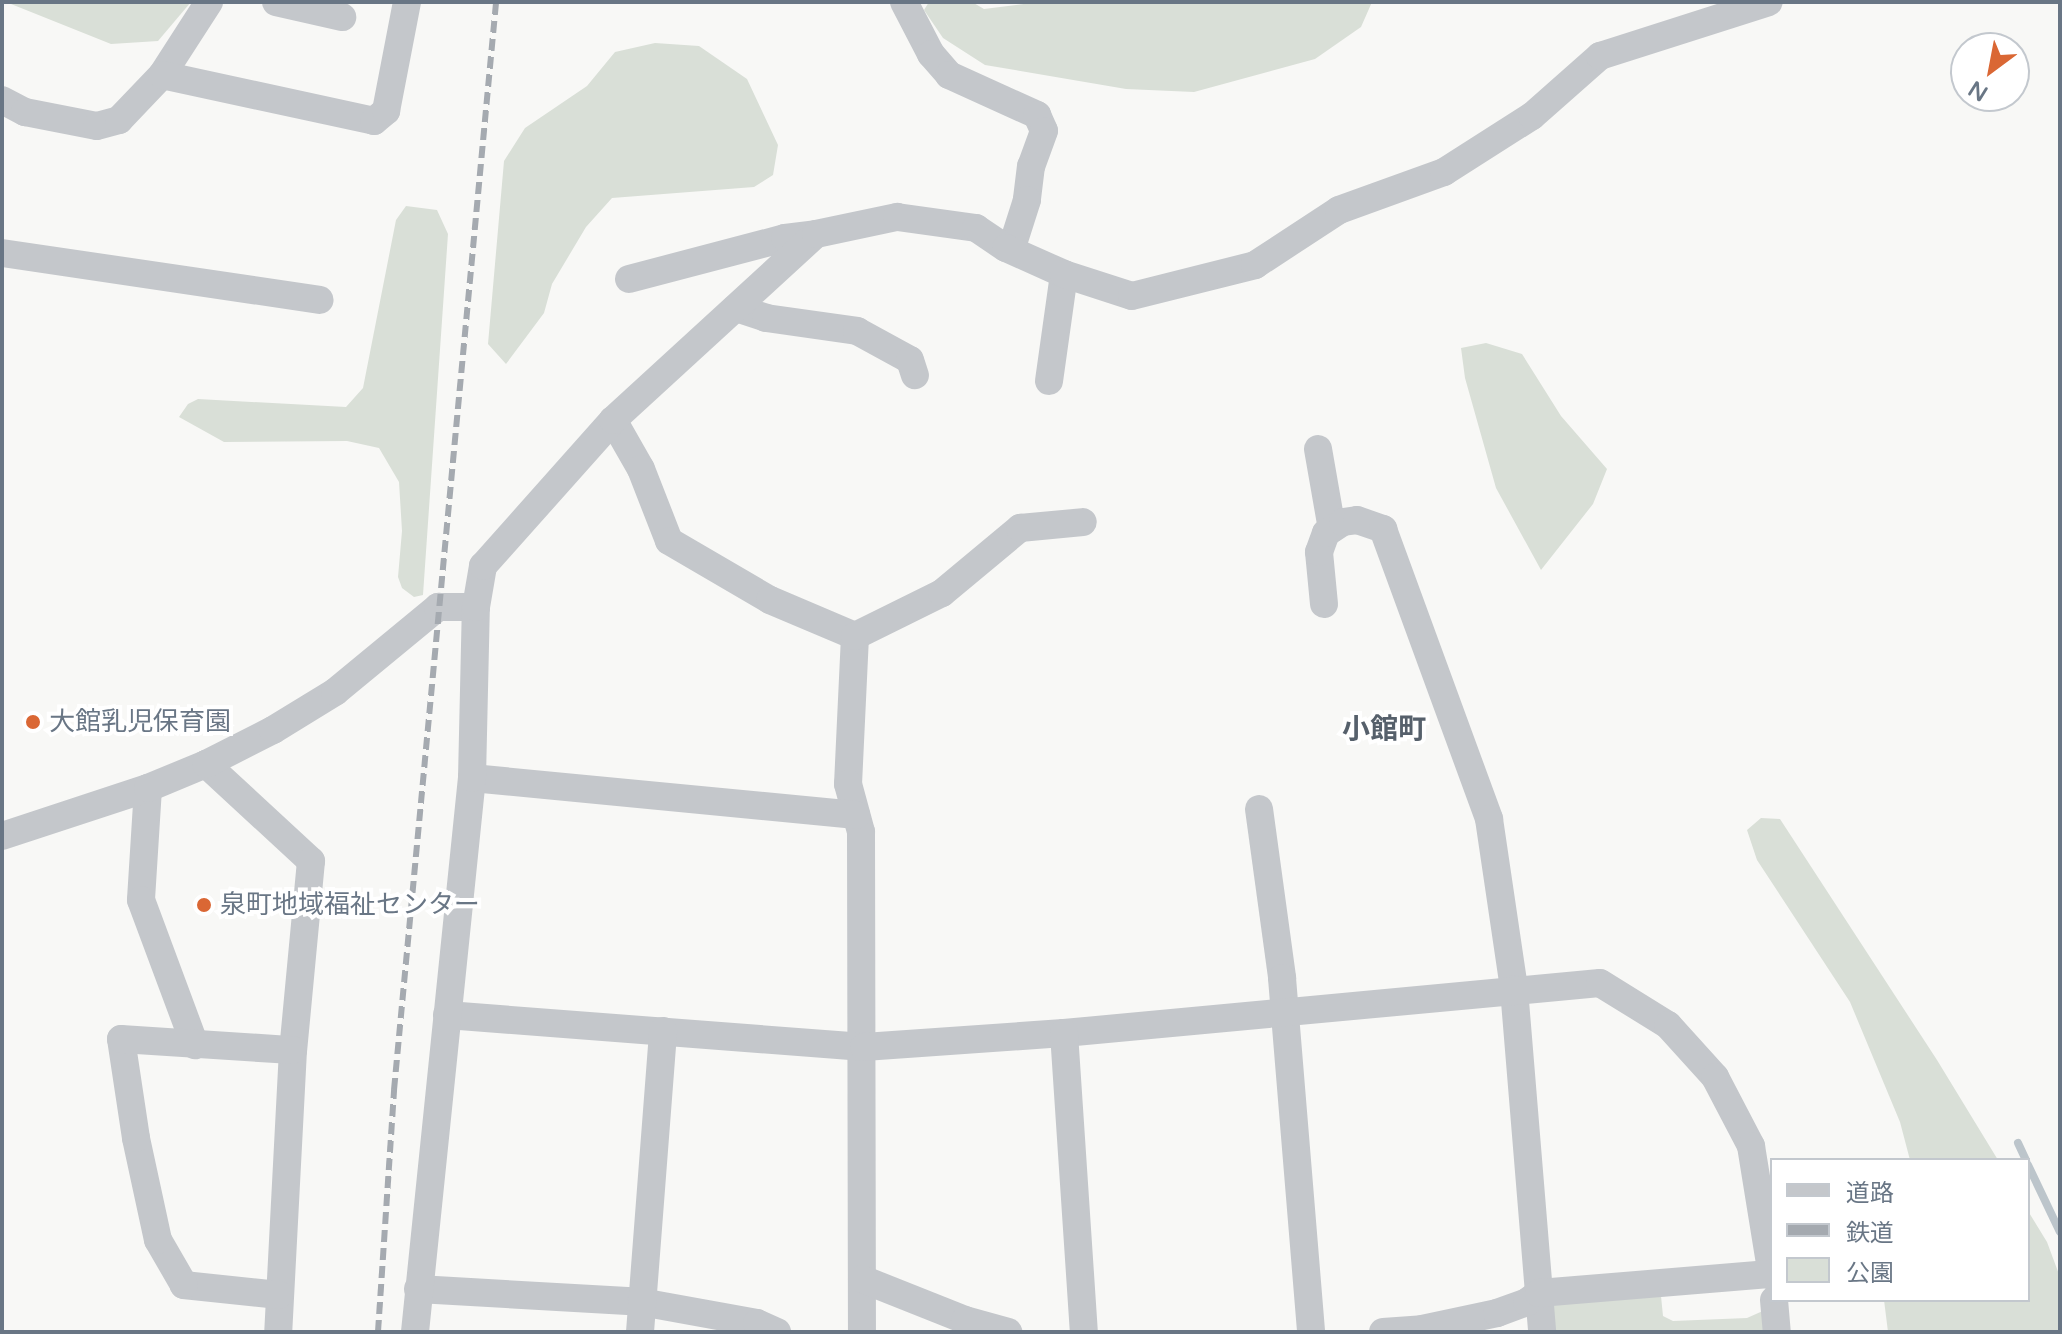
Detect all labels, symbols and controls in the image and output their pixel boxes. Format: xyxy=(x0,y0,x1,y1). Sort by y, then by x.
north arrow xyxy=(1950,32,2030,112)
text: N xyxy=(1964,75,1993,106)
place label: 大館乳児保育園 xyxy=(49,706,231,738)
district label: 小館町 xyxy=(1342,712,1426,746)
marker: 大館乳児保育園 xyxy=(24,713,42,731)
place label: 泉町地域福祉センター xyxy=(220,889,480,921)
marker: 泉町地域福祉センター xyxy=(195,896,213,914)
legend xyxy=(1770,1158,2030,1302)
text: 道路 xyxy=(1846,1179,1894,1208)
text: 鉄道 xyxy=(1846,1219,1894,1248)
text: 公園 xyxy=(1846,1259,1894,1288)

